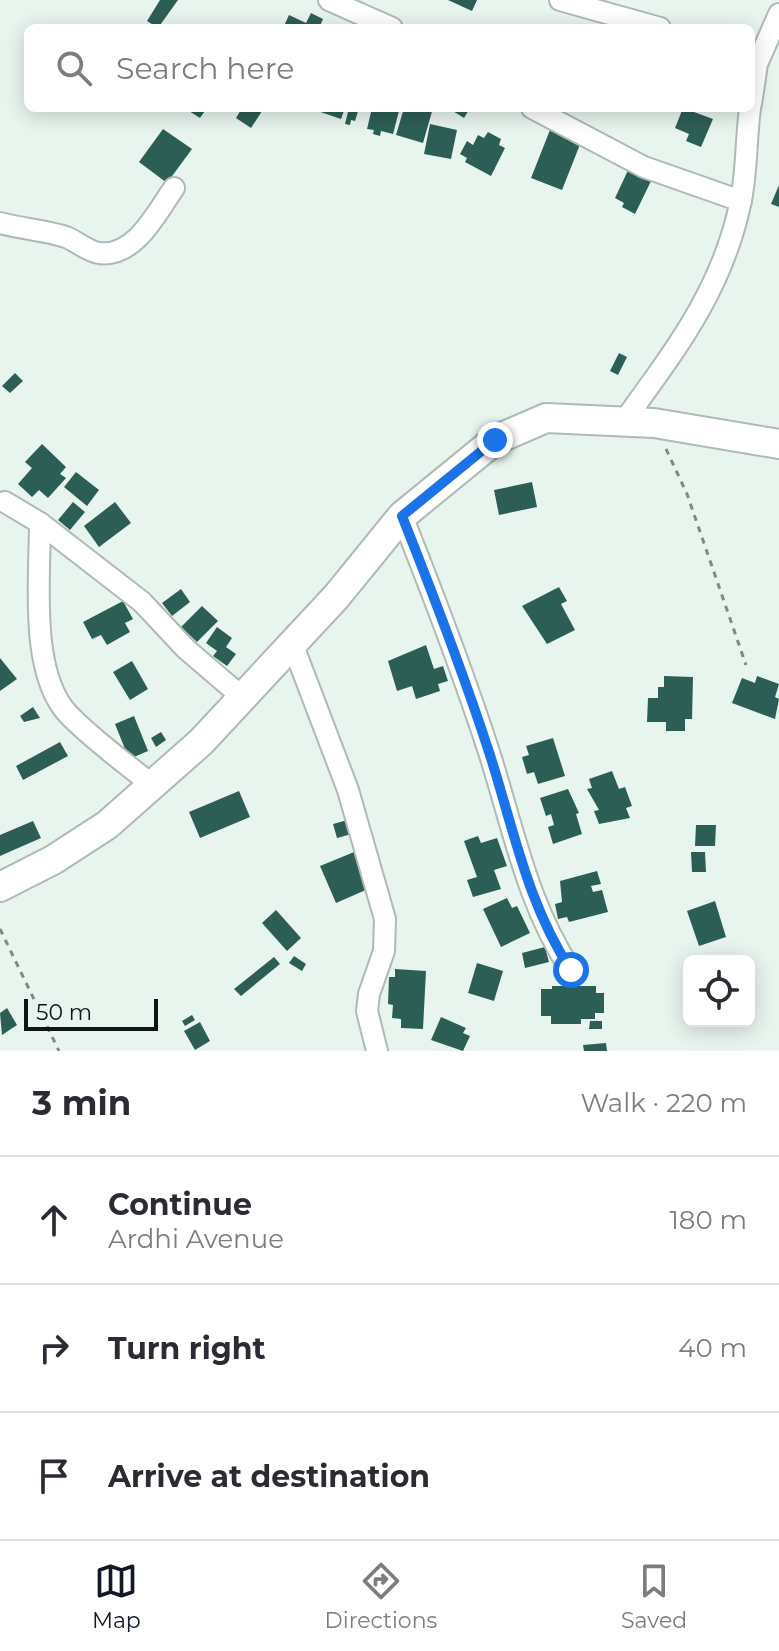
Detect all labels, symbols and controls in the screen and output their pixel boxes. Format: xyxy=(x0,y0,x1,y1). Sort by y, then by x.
search box xyxy=(24,24,755,112)
icon: search xyxy=(52,46,96,90)
text: Search here xyxy=(116,50,294,87)
route end xyxy=(477,422,513,458)
route start xyxy=(553,952,589,988)
map controls xyxy=(683,955,755,1027)
button: locate xyxy=(683,955,755,1027)
scale bar xyxy=(24,995,158,1031)
text: 50 m xyxy=(36,999,92,1026)
text: 3 min xyxy=(32,1082,131,1124)
text: Walk · 220 m xyxy=(580,1087,747,1119)
text: Continue xyxy=(108,1186,252,1223)
icon: ahead xyxy=(32,1198,76,1242)
text: 180 m xyxy=(669,1204,747,1236)
text: Ardhi Avenue xyxy=(108,1223,284,1255)
icon: right xyxy=(32,1326,76,1370)
text: Turn right xyxy=(108,1330,265,1367)
text: 40 m xyxy=(678,1332,747,1364)
icon: arrive xyxy=(32,1454,76,1498)
text: Arrive at destination xyxy=(108,1458,430,1495)
tab: Map xyxy=(92,1559,141,1634)
tab: Directions xyxy=(325,1559,437,1634)
tab: Saved xyxy=(621,1559,687,1634)

